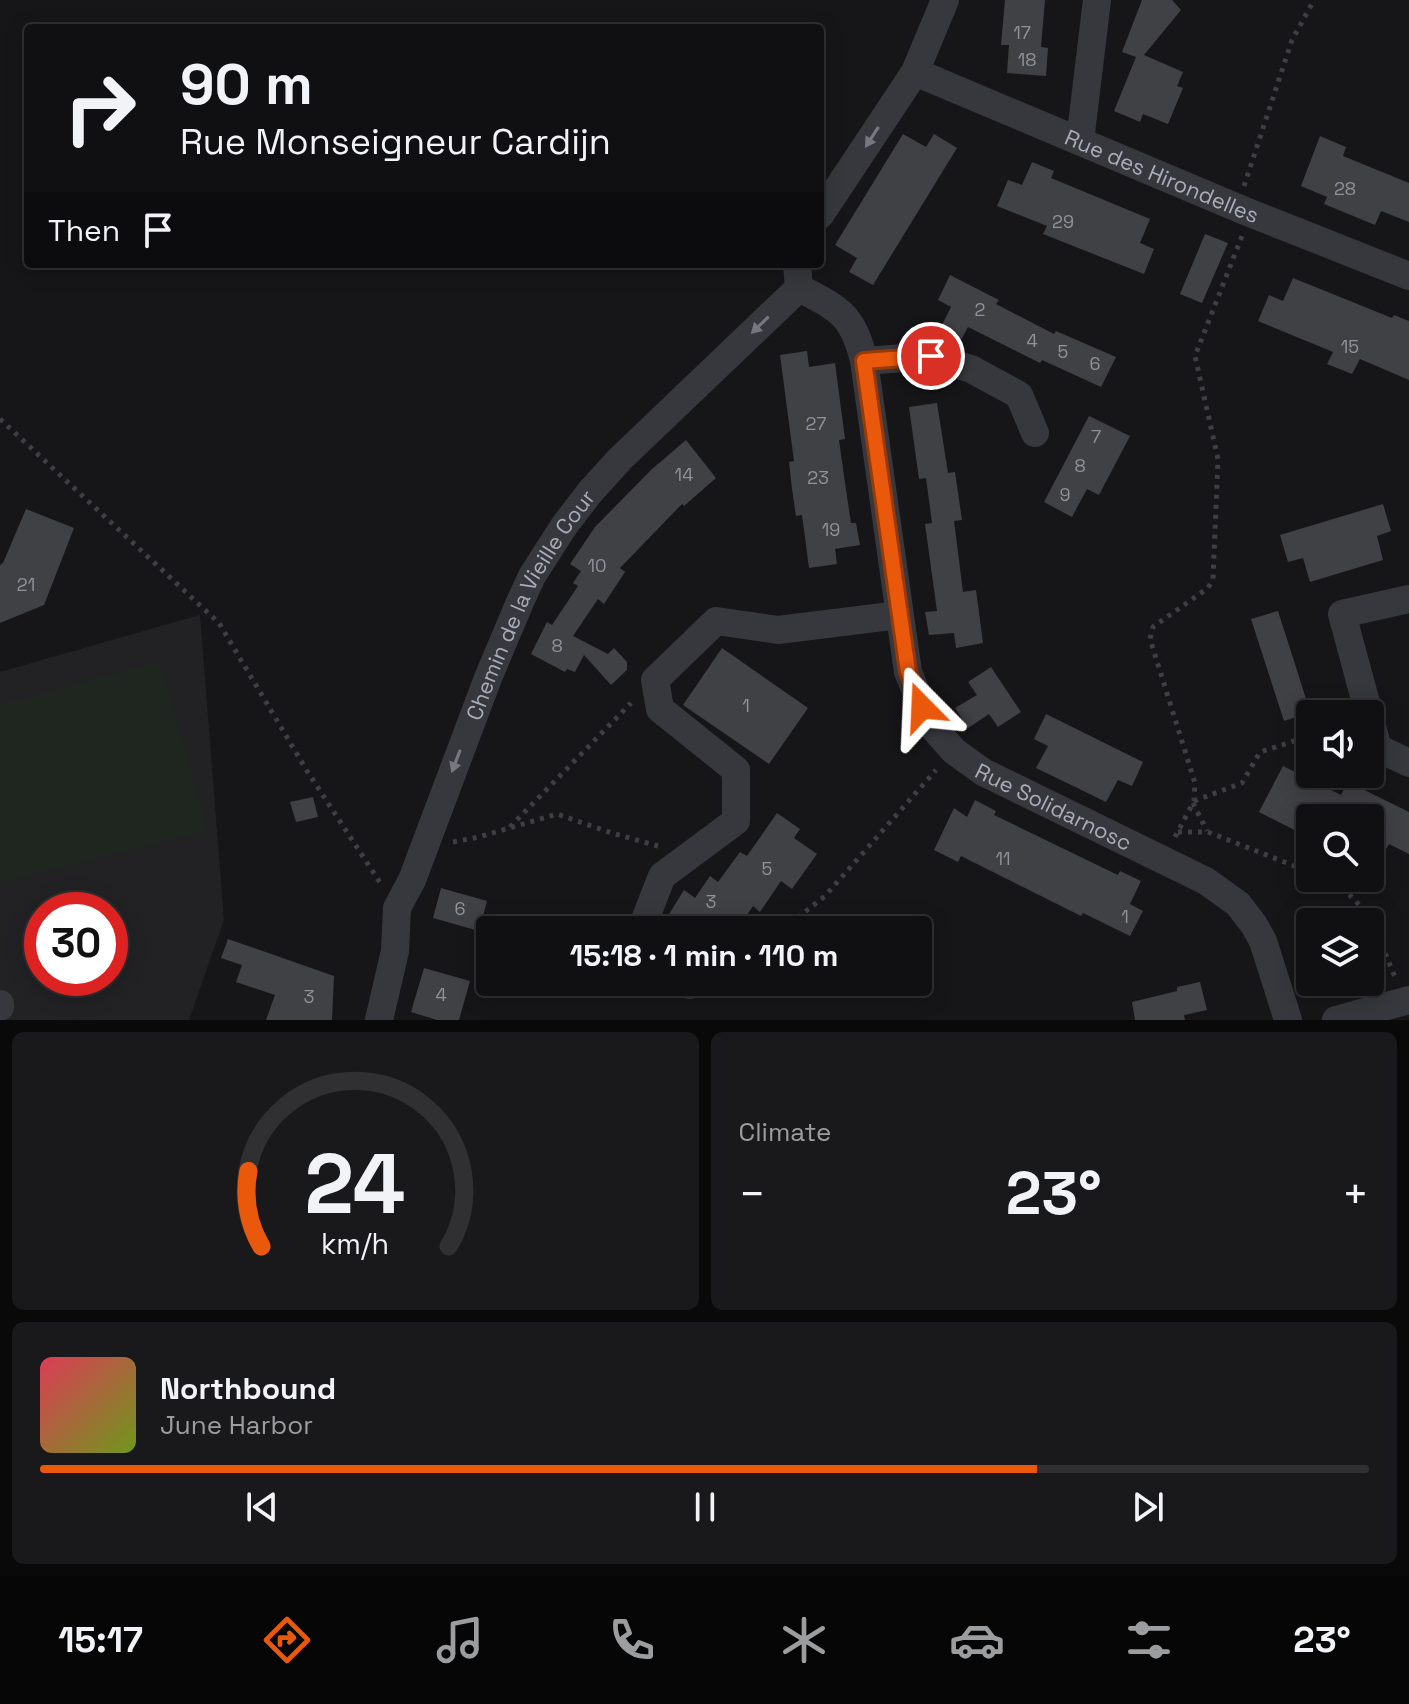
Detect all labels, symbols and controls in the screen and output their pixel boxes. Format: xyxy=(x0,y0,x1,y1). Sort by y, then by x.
house number: 17 xyxy=(1013,21,1031,44)
house number: 18 xyxy=(1018,48,1036,71)
text: 90 m xyxy=(180,49,313,120)
icon: right xyxy=(48,56,152,160)
text: Rue Monseigneur Cardijn xyxy=(180,119,611,165)
street label: Rue des Hirondelles xyxy=(1061,123,1263,229)
one-way arrow xyxy=(865,126,880,147)
house number: 28 xyxy=(1334,177,1356,200)
icon: arrive xyxy=(136,208,180,252)
house number: 29 xyxy=(1052,210,1074,233)
text: Then xyxy=(48,211,120,250)
house number: 2 xyxy=(975,298,985,321)
one-way arrow xyxy=(751,316,770,334)
pin xyxy=(897,322,965,390)
house number: 4 xyxy=(1026,329,1038,352)
icon: arrive xyxy=(909,334,953,378)
house number: 15 xyxy=(1341,335,1359,358)
house number: 5 xyxy=(1058,340,1068,363)
house number: 6 xyxy=(1089,352,1101,375)
house number: 27 xyxy=(806,412,826,435)
house number: 7 xyxy=(1091,425,1101,448)
house number: 8 xyxy=(1074,454,1086,477)
house number: 14 xyxy=(675,463,693,486)
house number: 23 xyxy=(807,466,829,489)
house number: 9 xyxy=(1059,483,1071,506)
street label: Chemin de la Vieille Cour xyxy=(459,484,601,724)
house number: 19 xyxy=(822,518,840,541)
house number: 10 xyxy=(587,554,607,577)
house number: 21 xyxy=(17,573,35,596)
house number: 8 xyxy=(551,634,563,657)
position arrow xyxy=(880,665,964,749)
house number: 1 xyxy=(742,694,750,717)
map controls xyxy=(1296,700,1384,996)
button: sound xyxy=(1296,700,1384,788)
one-way arrow xyxy=(449,749,462,773)
street label: Rue Solidarnosc xyxy=(971,756,1136,857)
button: search xyxy=(1296,804,1384,892)
house number: 11 xyxy=(995,847,1011,870)
house number: 5 xyxy=(762,857,772,880)
house number: 3 xyxy=(706,890,716,913)
speed limit sign: 30 xyxy=(24,892,128,996)
house number: 6 xyxy=(454,897,466,920)
house number: 1 xyxy=(1121,905,1129,928)
button: layers xyxy=(1296,908,1384,996)
text: 15:18 · 1 min · 110 m xyxy=(570,936,838,975)
house number: 4 xyxy=(435,983,447,1006)
house number: 3 xyxy=(304,985,314,1008)
text: Climate xyxy=(739,1115,831,1149)
text: 24 xyxy=(305,1131,406,1237)
text: 23° xyxy=(1006,1155,1102,1232)
text: − xyxy=(739,1166,766,1222)
text: + xyxy=(1342,1166,1369,1222)
text: km/h xyxy=(321,1226,389,1262)
text: Northbound xyxy=(160,1369,336,1408)
text: June Harbor xyxy=(160,1408,313,1442)
icon: previous xyxy=(240,1485,284,1529)
icon: pause xyxy=(683,1485,727,1529)
icon: next xyxy=(1126,1485,1170,1529)
icon: directions xyxy=(259,1612,315,1668)
icon: music xyxy=(432,1612,488,1668)
icon: phone xyxy=(604,1612,660,1668)
icon: climate xyxy=(776,1612,832,1668)
icon: car xyxy=(949,1612,1005,1668)
icon: filters xyxy=(1121,1612,1177,1668)
text: 15:17 xyxy=(58,1617,143,1663)
text: 23° xyxy=(1293,1617,1351,1663)

